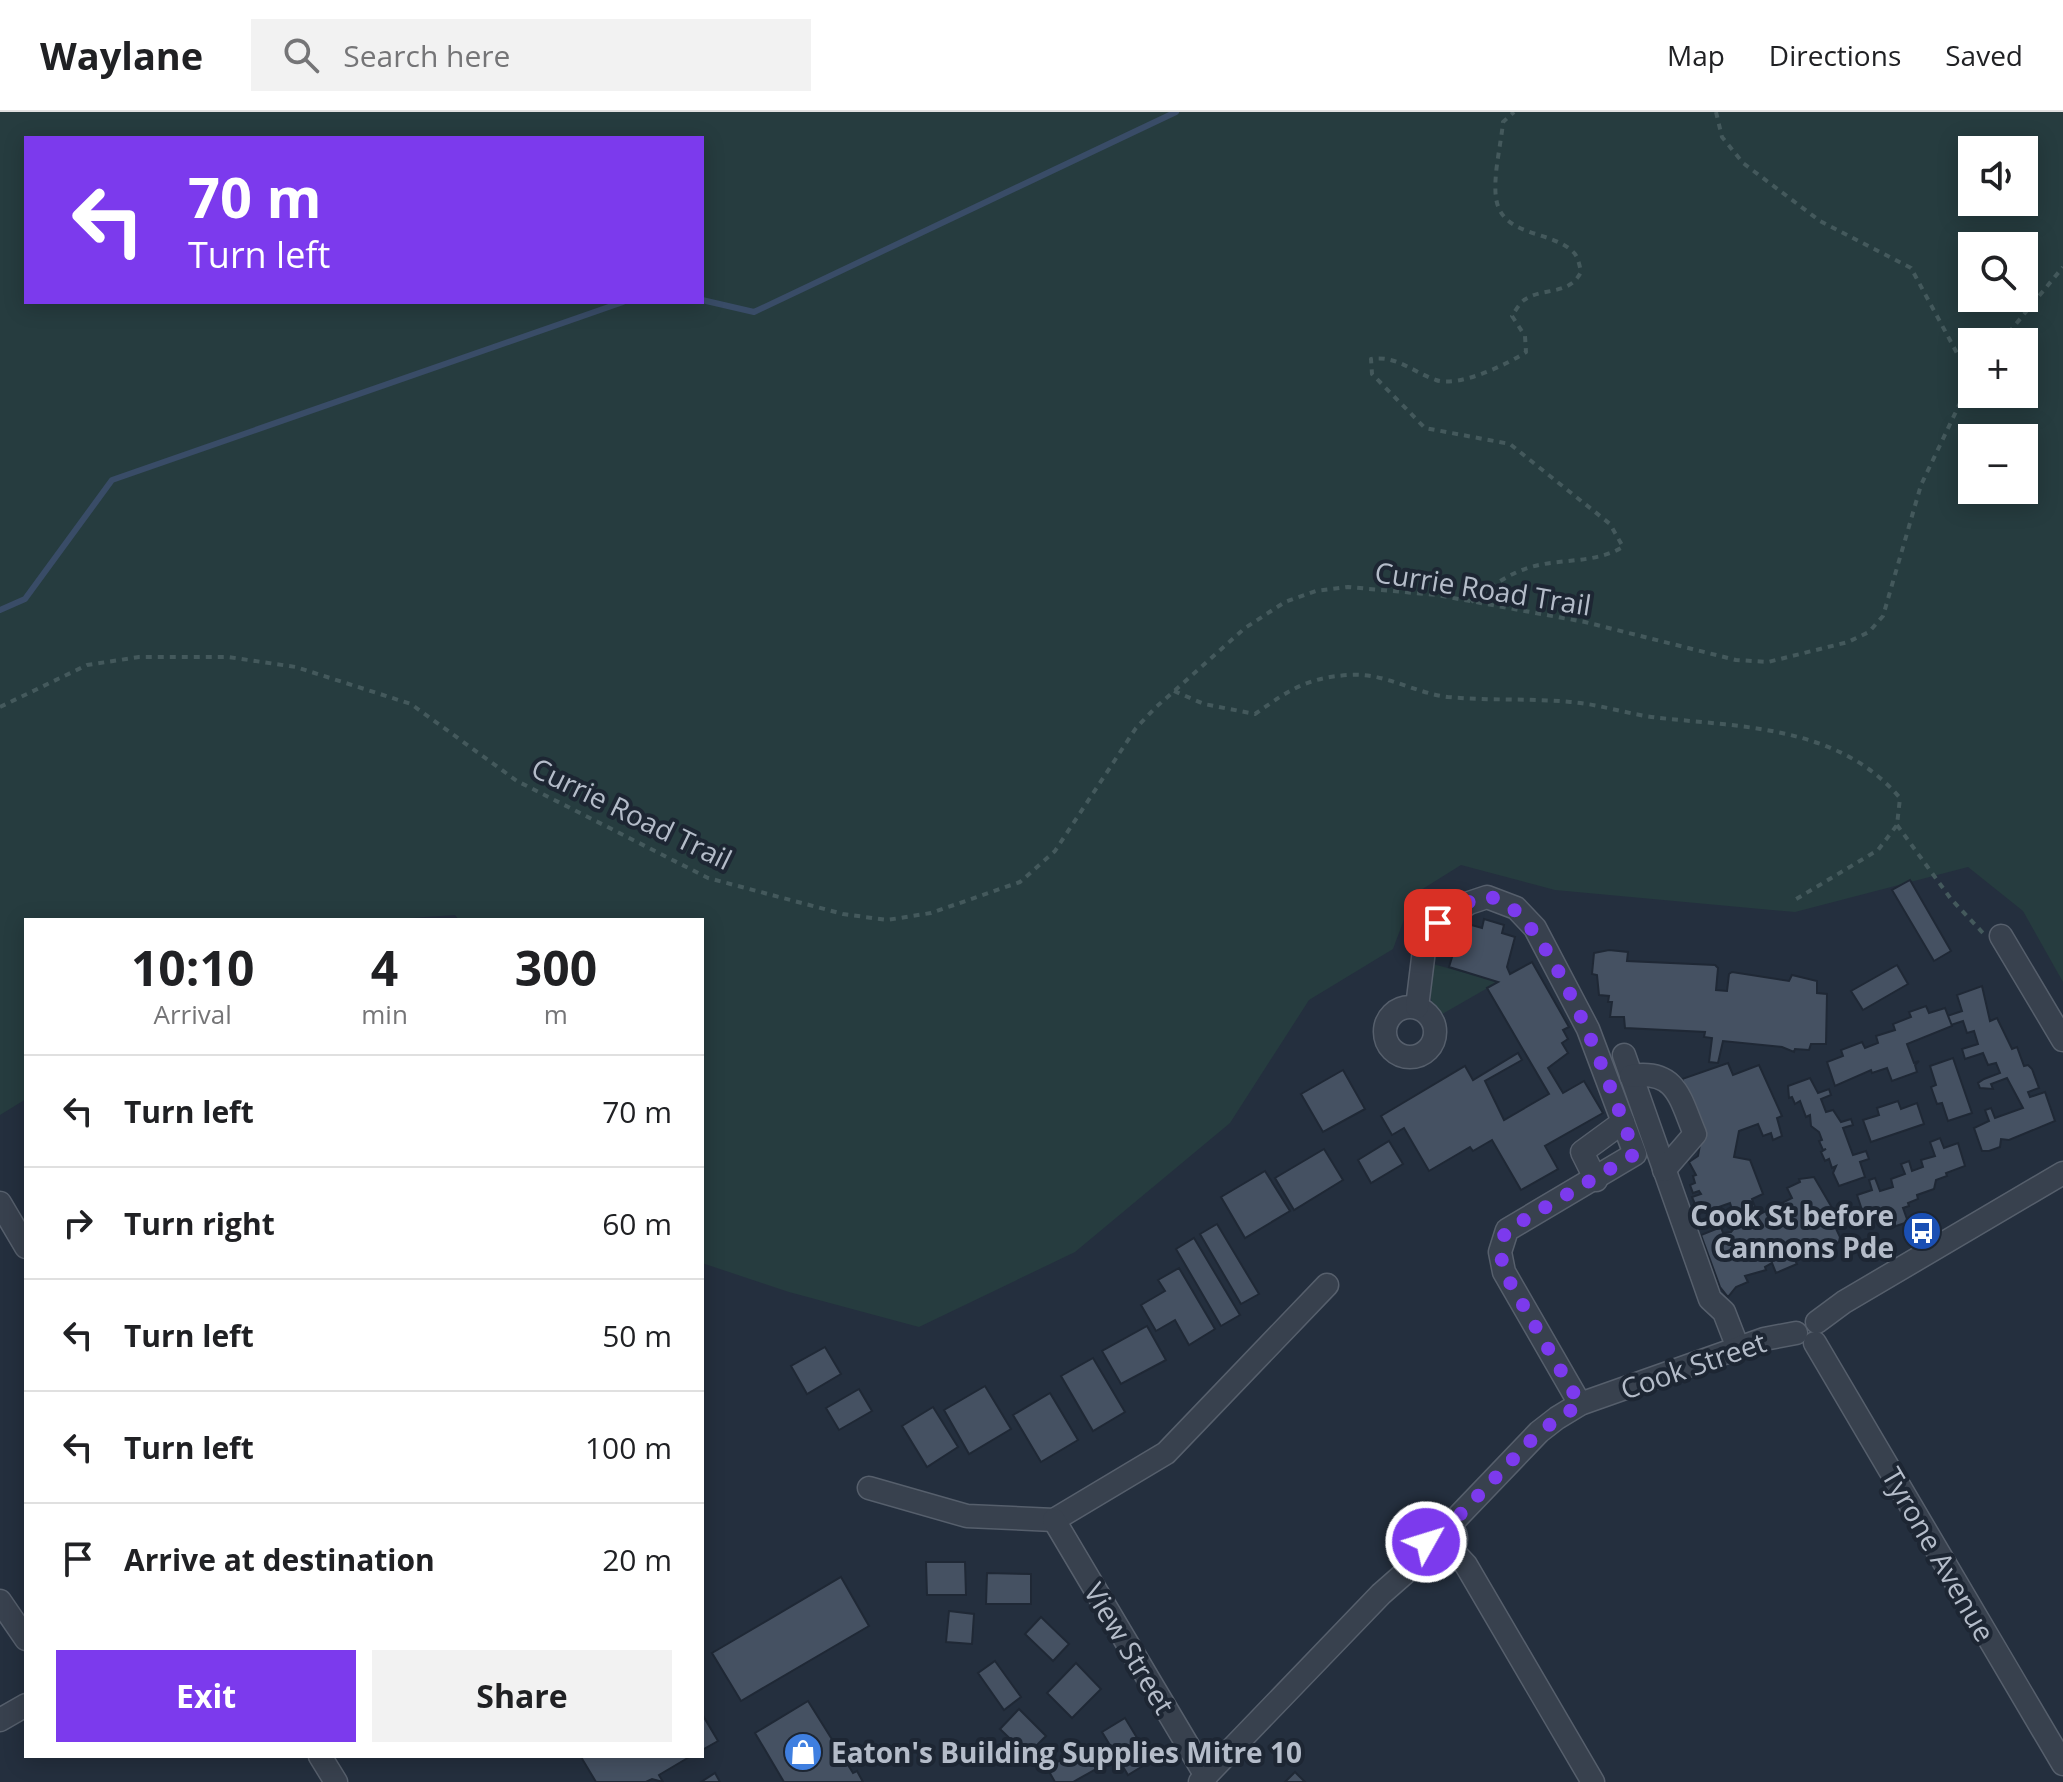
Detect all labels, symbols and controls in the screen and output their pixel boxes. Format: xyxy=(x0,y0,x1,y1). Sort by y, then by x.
search box xyxy=(251,19,811,91)
text: Waylane xyxy=(40,29,203,81)
icon: search xyxy=(279,33,323,77)
text: Search here xyxy=(343,35,510,76)
text: Map xyxy=(1667,36,1725,74)
text: Directions xyxy=(1769,36,1901,74)
text: Saved xyxy=(1945,36,2023,74)
map controls xyxy=(1958,136,2038,504)
button: sound xyxy=(1958,136,2038,216)
text: 70 m xyxy=(188,158,322,234)
icon: left xyxy=(56,168,160,272)
text: Turn left xyxy=(188,230,330,279)
button: search xyxy=(1958,232,2038,312)
button: + xyxy=(1958,328,2038,408)
button: − xyxy=(1958,424,2038,504)
street label: Currie Road Trail xyxy=(1372,552,1594,624)
street label: Currie Road Trail xyxy=(526,748,738,878)
pin xyxy=(1404,889,1472,957)
icon: arrive xyxy=(1416,901,1460,945)
text: 10:10 xyxy=(131,935,254,1000)
text: 4 xyxy=(371,935,398,1000)
text: 300 xyxy=(515,935,597,1000)
text: Arrival xyxy=(153,996,232,1032)
text: min xyxy=(361,996,408,1032)
text: m xyxy=(544,996,568,1032)
icon: left xyxy=(56,1089,100,1133)
text: Turn left xyxy=(124,1091,254,1132)
text: 70 m xyxy=(602,1091,672,1132)
place label: Cook St before Cannons Pde xyxy=(1690,1196,1894,1266)
icon: right xyxy=(56,1201,100,1245)
text: Turn right xyxy=(124,1203,275,1244)
text: 60 m xyxy=(602,1203,672,1244)
bus stop icon: Cook St before Cannons Pde xyxy=(1901,1210,1943,1252)
icon: left xyxy=(56,1313,100,1357)
text: Turn left xyxy=(124,1315,254,1356)
text: 50 m xyxy=(602,1315,672,1356)
street label: Cook Street xyxy=(1615,1322,1771,1408)
icon: left xyxy=(56,1425,100,1469)
text: Turn left xyxy=(124,1427,254,1468)
text: 100 m xyxy=(585,1427,672,1468)
street label: Tyrone Avenue xyxy=(1874,1460,2004,1648)
position arrow xyxy=(1384,1500,1468,1584)
icon: arrive xyxy=(56,1537,100,1581)
text: Arrive at destination xyxy=(124,1539,435,1580)
text: 20 m xyxy=(602,1539,672,1580)
street label: View Street xyxy=(1076,1575,1184,1721)
button: Exit xyxy=(56,1650,356,1742)
button: Share xyxy=(372,1650,672,1742)
shop icon: Eaton's Building Supplies Mitre 10 xyxy=(782,1731,824,1773)
place label: Eaton's Building Supplies Mitre 10 xyxy=(831,1733,1302,1771)

